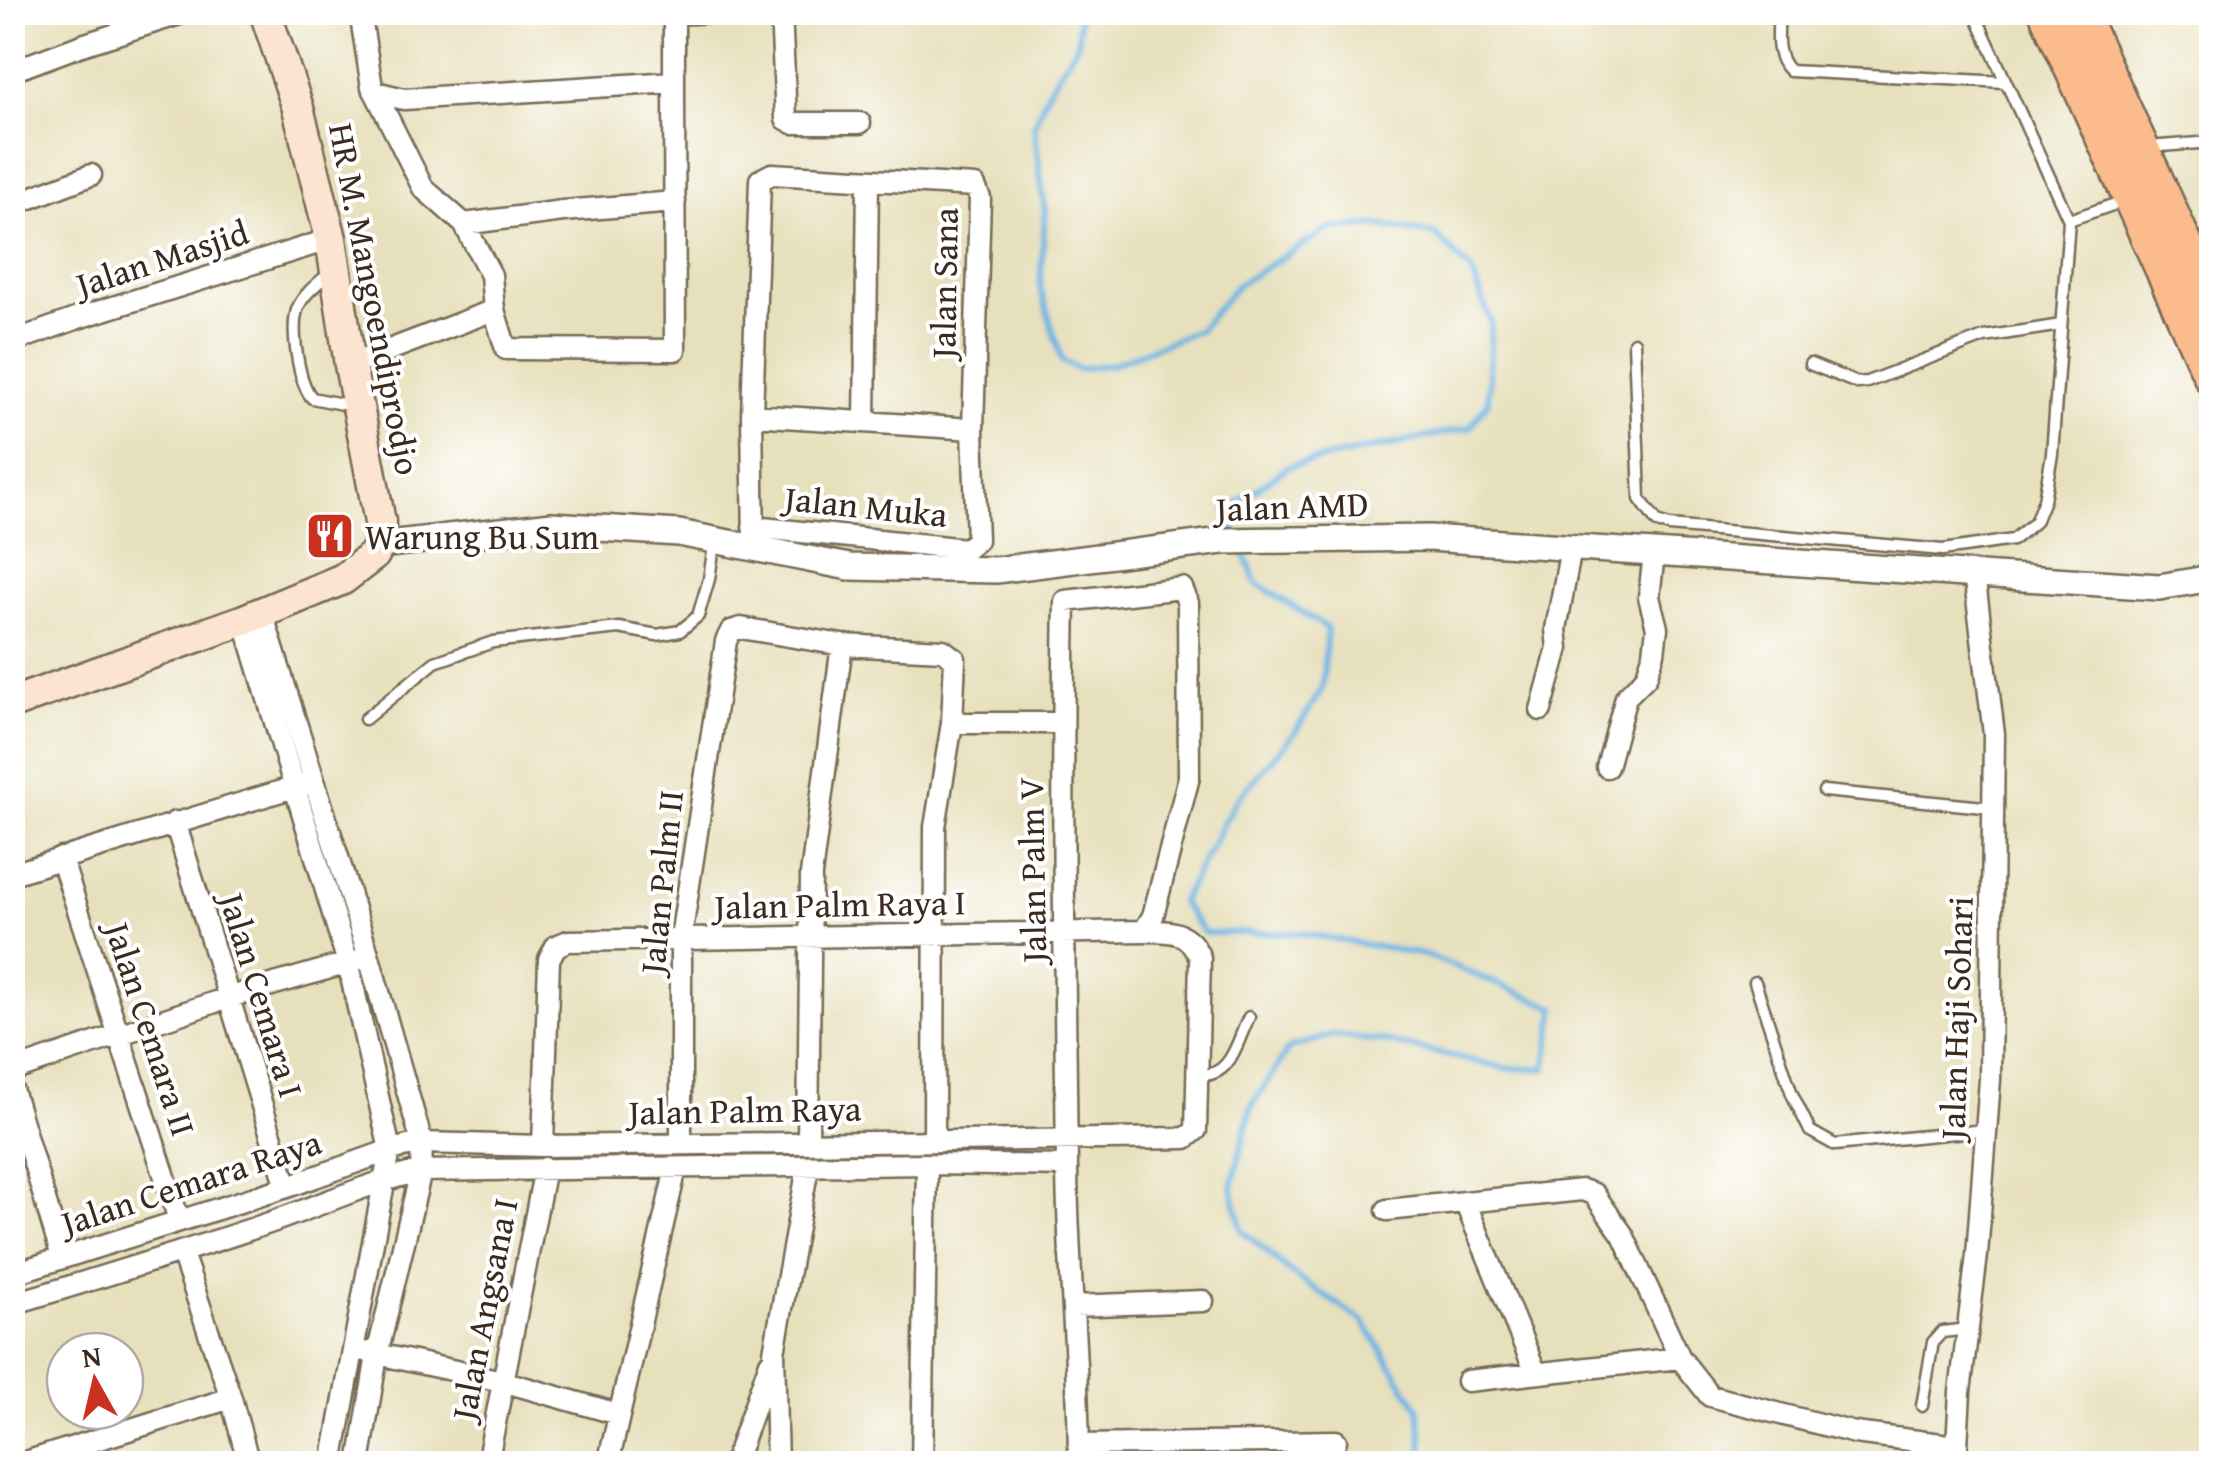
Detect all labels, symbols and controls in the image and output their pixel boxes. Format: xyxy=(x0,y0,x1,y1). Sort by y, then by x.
street label: HR M. Mangoendiprodjo xyxy=(316,119,434,479)
street label: Jalan Masjid xyxy=(66,206,255,311)
street label: Jalan Sana xyxy=(917,207,971,363)
street label: Jalan Muka xyxy=(778,472,950,540)
street label: Jalan AMD xyxy=(1211,478,1369,534)
restaurant icon: Warung Bu Sum xyxy=(304,510,356,562)
place label: Warung Bu Sum xyxy=(365,511,600,562)
street label: Jalan Palm V xyxy=(1005,777,1059,967)
street label: Jalan Palm II xyxy=(626,788,696,980)
street label: Jalan Palm Raya I xyxy=(710,876,966,932)
street label: Jalan Cemara I xyxy=(206,883,317,1103)
street label: Jalan Haji Sohari xyxy=(1926,895,1986,1145)
street label: Jalan Cemara II xyxy=(91,912,210,1142)
street label: Jalan Palm Raya xyxy=(624,1082,862,1138)
street label: Jalan Cemara Raya xyxy=(51,1116,328,1249)
street label: Jalan Angsana I xyxy=(437,1194,530,1428)
north arrow xyxy=(45,1331,145,1431)
text: N xyxy=(79,1334,104,1377)

